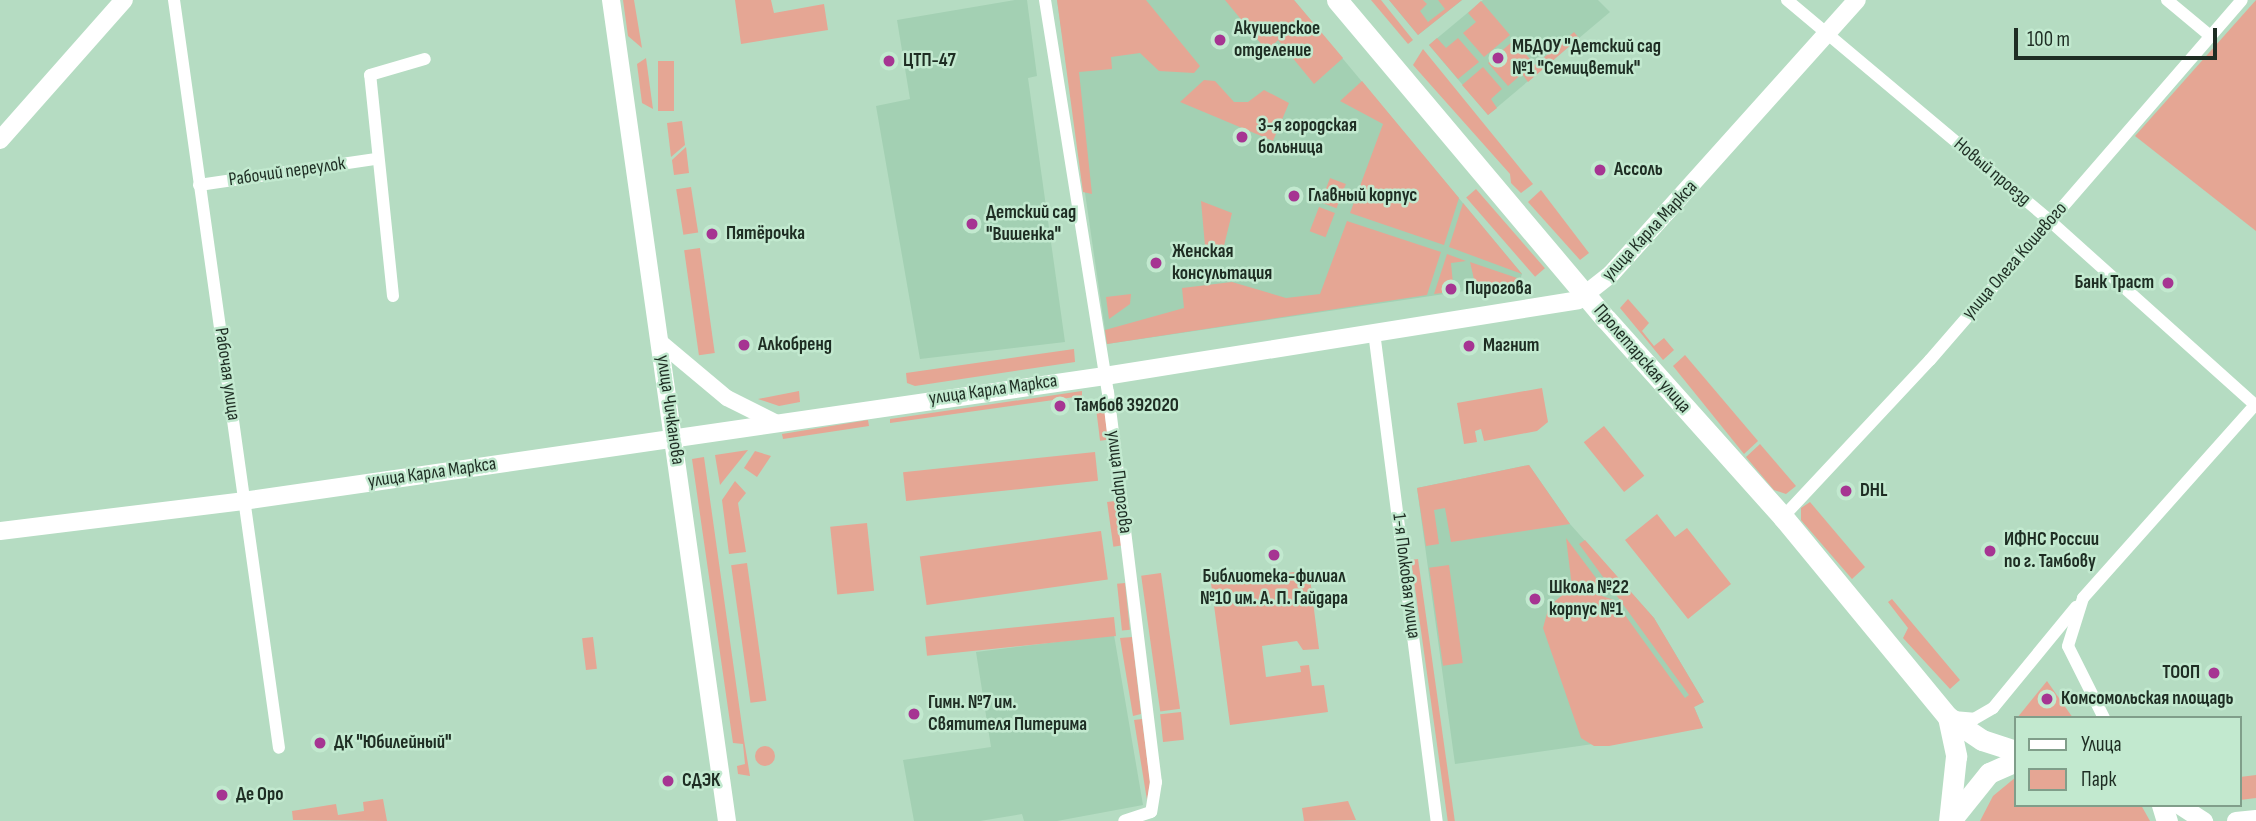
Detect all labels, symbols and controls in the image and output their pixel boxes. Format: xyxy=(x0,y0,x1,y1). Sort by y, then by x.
scale bar xyxy=(2018,14,2221,58)
place label: Акушерское отделение xyxy=(1234,18,1320,62)
text: 100 m xyxy=(2027,27,2070,52)
marker: Акушерское отделение xyxy=(1212,32,1228,48)
place label: МБДОУ "Детский сад №1 "Семицветик" xyxy=(1512,36,1661,80)
place label: ЦТП-47 xyxy=(903,50,956,72)
marker: МБДОУ "Детский сад №1 "Семицветик" xyxy=(1490,50,1506,66)
marker: ЦТП-47 xyxy=(881,53,897,69)
place label: 3-я городская больница xyxy=(1258,115,1357,159)
marker: 3-я городская больница xyxy=(1232,127,1252,147)
street label: Новый проезд xyxy=(1949,133,2035,211)
street label: Рабочий переулок xyxy=(227,153,347,191)
place label: Ассоль xyxy=(1614,159,1663,181)
marker: Ассоль xyxy=(1592,162,1608,178)
street label: улица Карла Маркса xyxy=(1598,176,1702,286)
place label: Главный корпус xyxy=(1308,185,1417,207)
marker: Главный корпус xyxy=(1286,188,1302,204)
street label: улица Олега Кошевого xyxy=(1958,198,2072,324)
place label: Детский сад "Вишенка" xyxy=(986,202,1076,246)
marker: Детский сад "Вишенка" xyxy=(964,216,980,232)
place label: Пятёрочка xyxy=(726,223,805,245)
marker: Пятёрочка xyxy=(704,226,720,242)
place label: Женская консультация xyxy=(1172,241,1272,285)
marker: Женская консультация xyxy=(1146,253,1166,273)
place label: Банк Траст xyxy=(2074,272,2154,294)
marker: Банк Траст xyxy=(2160,275,2176,291)
place label: Пирогова xyxy=(1465,278,1532,300)
marker: Пирогова xyxy=(1443,281,1459,297)
street label: Пролетарская улица xyxy=(1589,300,1695,418)
street label: Рабочая улица xyxy=(209,326,245,422)
place label: Алкобренд xyxy=(758,334,832,356)
place label: Магнит xyxy=(1483,335,1539,357)
marker: Алкобренд xyxy=(736,337,752,353)
marker: Магнит xyxy=(1461,338,1477,354)
street label: улица Чичканова xyxy=(651,354,689,466)
street label: улица Карла Маркса xyxy=(927,370,1059,410)
place label: Тамбов 392020 xyxy=(1074,395,1179,417)
marker: Тамбов 392020 xyxy=(1052,398,1068,414)
street label: улица Пирогова xyxy=(1101,429,1137,535)
street label: улица Карла Маркса xyxy=(366,453,498,493)
place label: DHL xyxy=(1860,480,1887,502)
marker: DHL xyxy=(1838,483,1854,499)
street label: 1-я Полковая улица xyxy=(1387,512,1425,640)
place label: ИФНС России по г. Тамбову xyxy=(2004,529,2099,573)
marker: ИФНС России по г. Тамбову xyxy=(1982,543,1998,559)
marker: Библиотека-филиал №10 им. А. П. Гайдара xyxy=(1266,547,1282,563)
place label: Библиотека-филиал №10 им. А. П. Гайдара xyxy=(1200,566,1348,610)
place label: Школа №22 корпус №1 xyxy=(1549,577,1629,621)
marker: Школа №22 корпус №1 xyxy=(1527,591,1543,607)
place label: ТООП xyxy=(2162,662,2200,684)
marker: ТООП xyxy=(2206,665,2222,681)
place label: Комсомольская площадь xyxy=(2061,688,2233,710)
marker: Комсомольская площадь xyxy=(2039,691,2055,707)
place label: Гимн. №7 им. Святителя Питерима xyxy=(928,692,1087,736)
marker: Гимн. №7 им. Святителя Питерима xyxy=(906,706,922,722)
legend xyxy=(2014,716,2242,807)
place label: ДК "Юбилейный" xyxy=(334,732,452,754)
text: Улица xyxy=(2081,732,2122,757)
marker: ДК "Юбилейный" xyxy=(312,735,328,751)
text: Парк xyxy=(2081,767,2116,792)
place label: СДЭК xyxy=(682,770,720,792)
marker: СДЭК xyxy=(660,773,676,789)
place label: Де Оро xyxy=(236,784,284,806)
marker: Де Оро xyxy=(214,787,230,803)

